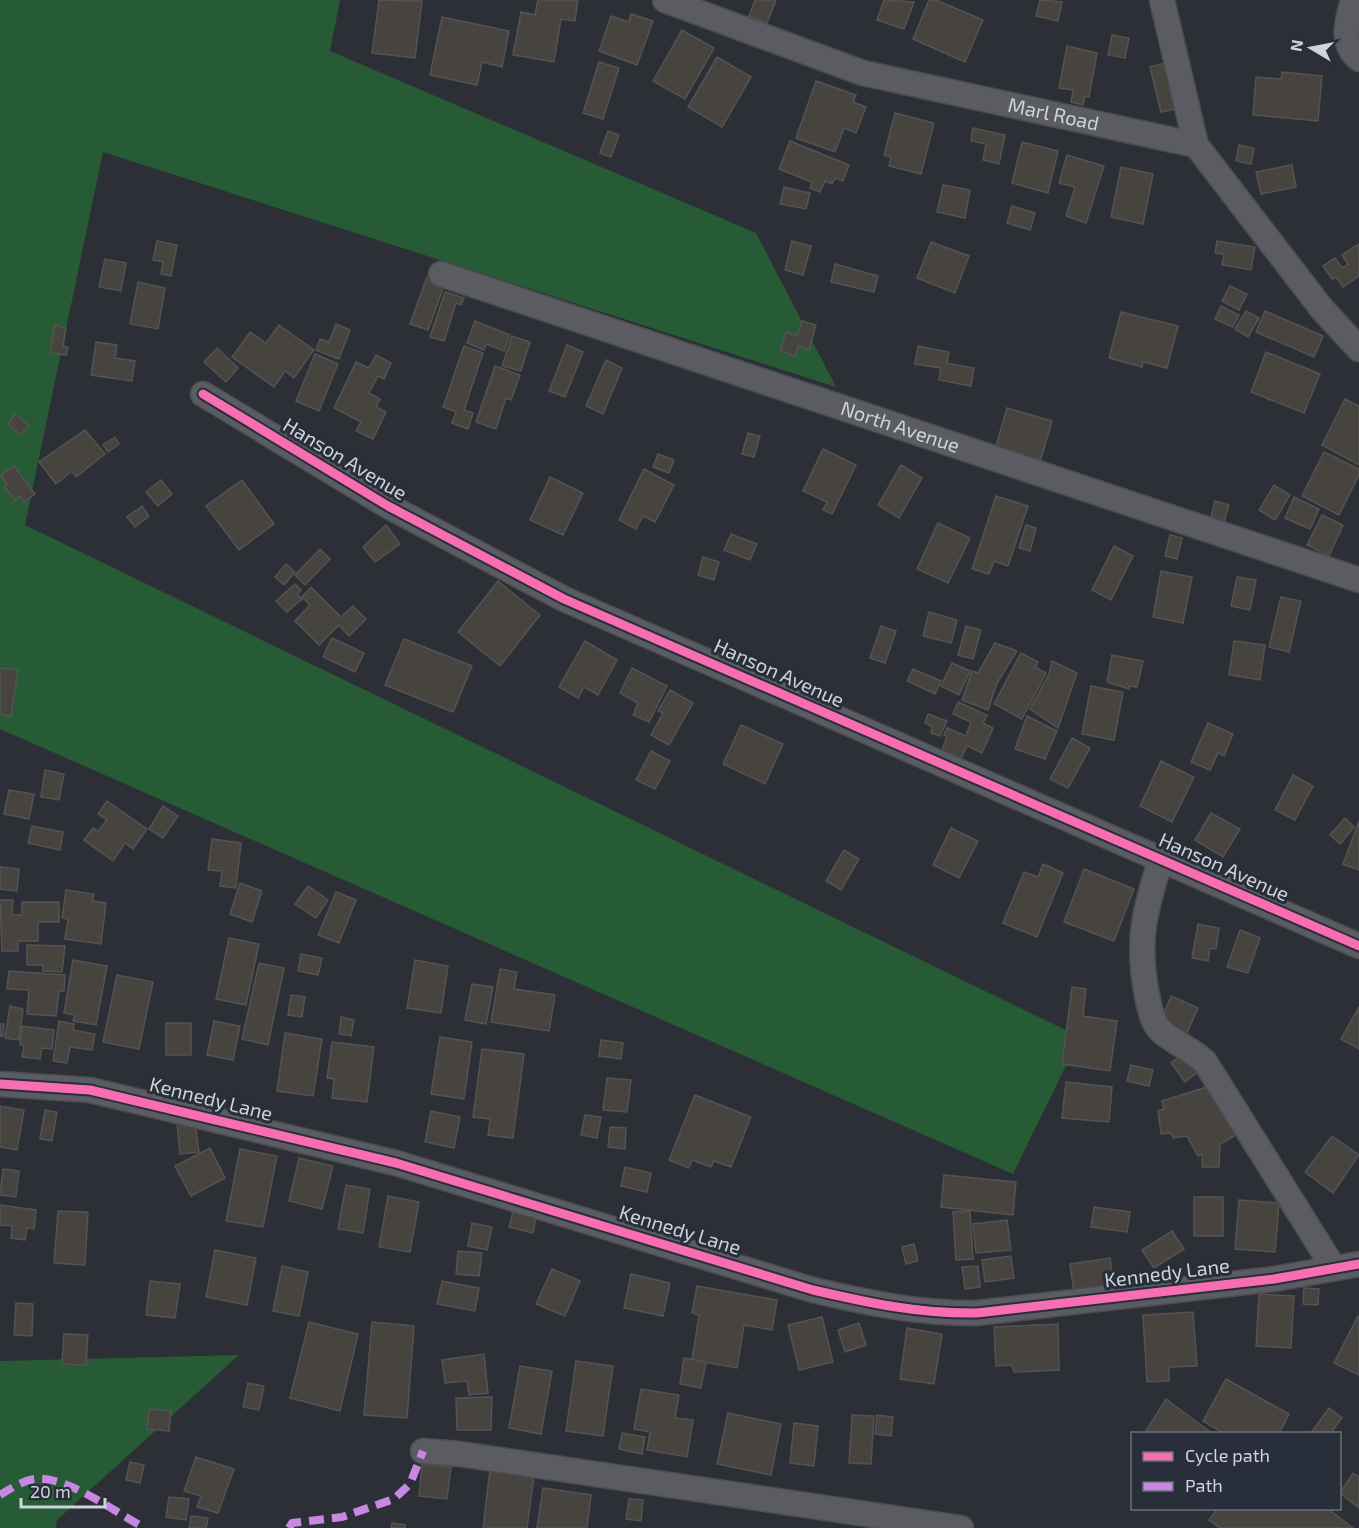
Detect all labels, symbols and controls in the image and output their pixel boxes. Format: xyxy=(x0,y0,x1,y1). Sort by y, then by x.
north arrow xyxy=(1281,18,1341,78)
text: N xyxy=(1285,38,1306,53)
street label: Marl Road xyxy=(1006,92,1102,135)
street label: North Avenue xyxy=(838,395,963,457)
street label: Hanson Avenue xyxy=(279,412,412,505)
street label: Hanson Avenue xyxy=(711,633,848,712)
street label: Hanson Avenue xyxy=(1156,827,1293,906)
street label: Kennedy Lane xyxy=(147,1071,275,1125)
street label: Kennedy Lane xyxy=(617,1199,744,1259)
street label: Kennedy Lane xyxy=(1103,1252,1231,1292)
legend xyxy=(1131,1432,1341,1510)
text: Cycle path xyxy=(1185,1444,1270,1466)
scale bar xyxy=(21,1471,105,1509)
text: Path xyxy=(1185,1474,1223,1496)
text: 20 m xyxy=(30,1480,71,1502)

